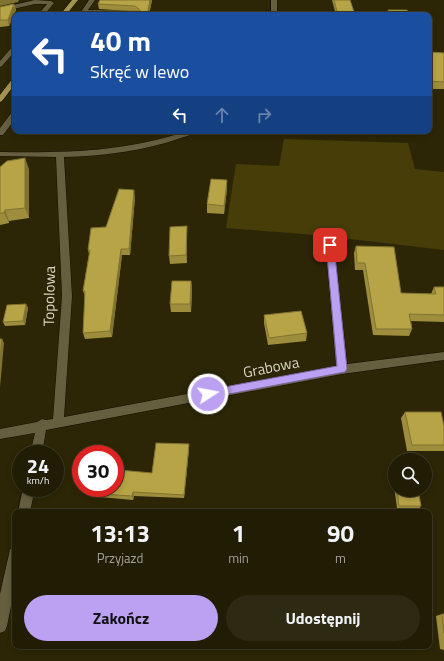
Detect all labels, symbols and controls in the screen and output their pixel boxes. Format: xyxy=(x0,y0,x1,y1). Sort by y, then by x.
text: 40 m xyxy=(90,19,151,62)
icon: left xyxy=(24,28,76,80)
text: Skręć w lewo xyxy=(90,58,189,85)
icon: left xyxy=(169,104,191,126)
icon: ahead xyxy=(211,104,233,126)
icon: right xyxy=(253,104,275,126)
pin xyxy=(313,228,347,262)
icon: arrive xyxy=(319,234,341,256)
street label: Topolowa xyxy=(37,265,61,326)
street label: Grabowa xyxy=(241,350,301,384)
position arrow xyxy=(187,373,229,415)
speed limit sign: 30 xyxy=(72,445,124,497)
text: 24 xyxy=(27,450,49,481)
map controls xyxy=(388,453,432,497)
button: search xyxy=(388,453,432,497)
text: km/h xyxy=(27,473,49,488)
text: 13:13 xyxy=(90,515,150,551)
text: 1 xyxy=(232,515,245,551)
text: 90 xyxy=(327,515,354,551)
text: Przyjazd xyxy=(97,548,143,568)
text: min xyxy=(228,548,249,568)
text: m xyxy=(335,548,346,568)
button: Zakończ xyxy=(24,595,218,641)
button: Udostępnij xyxy=(226,595,420,641)

